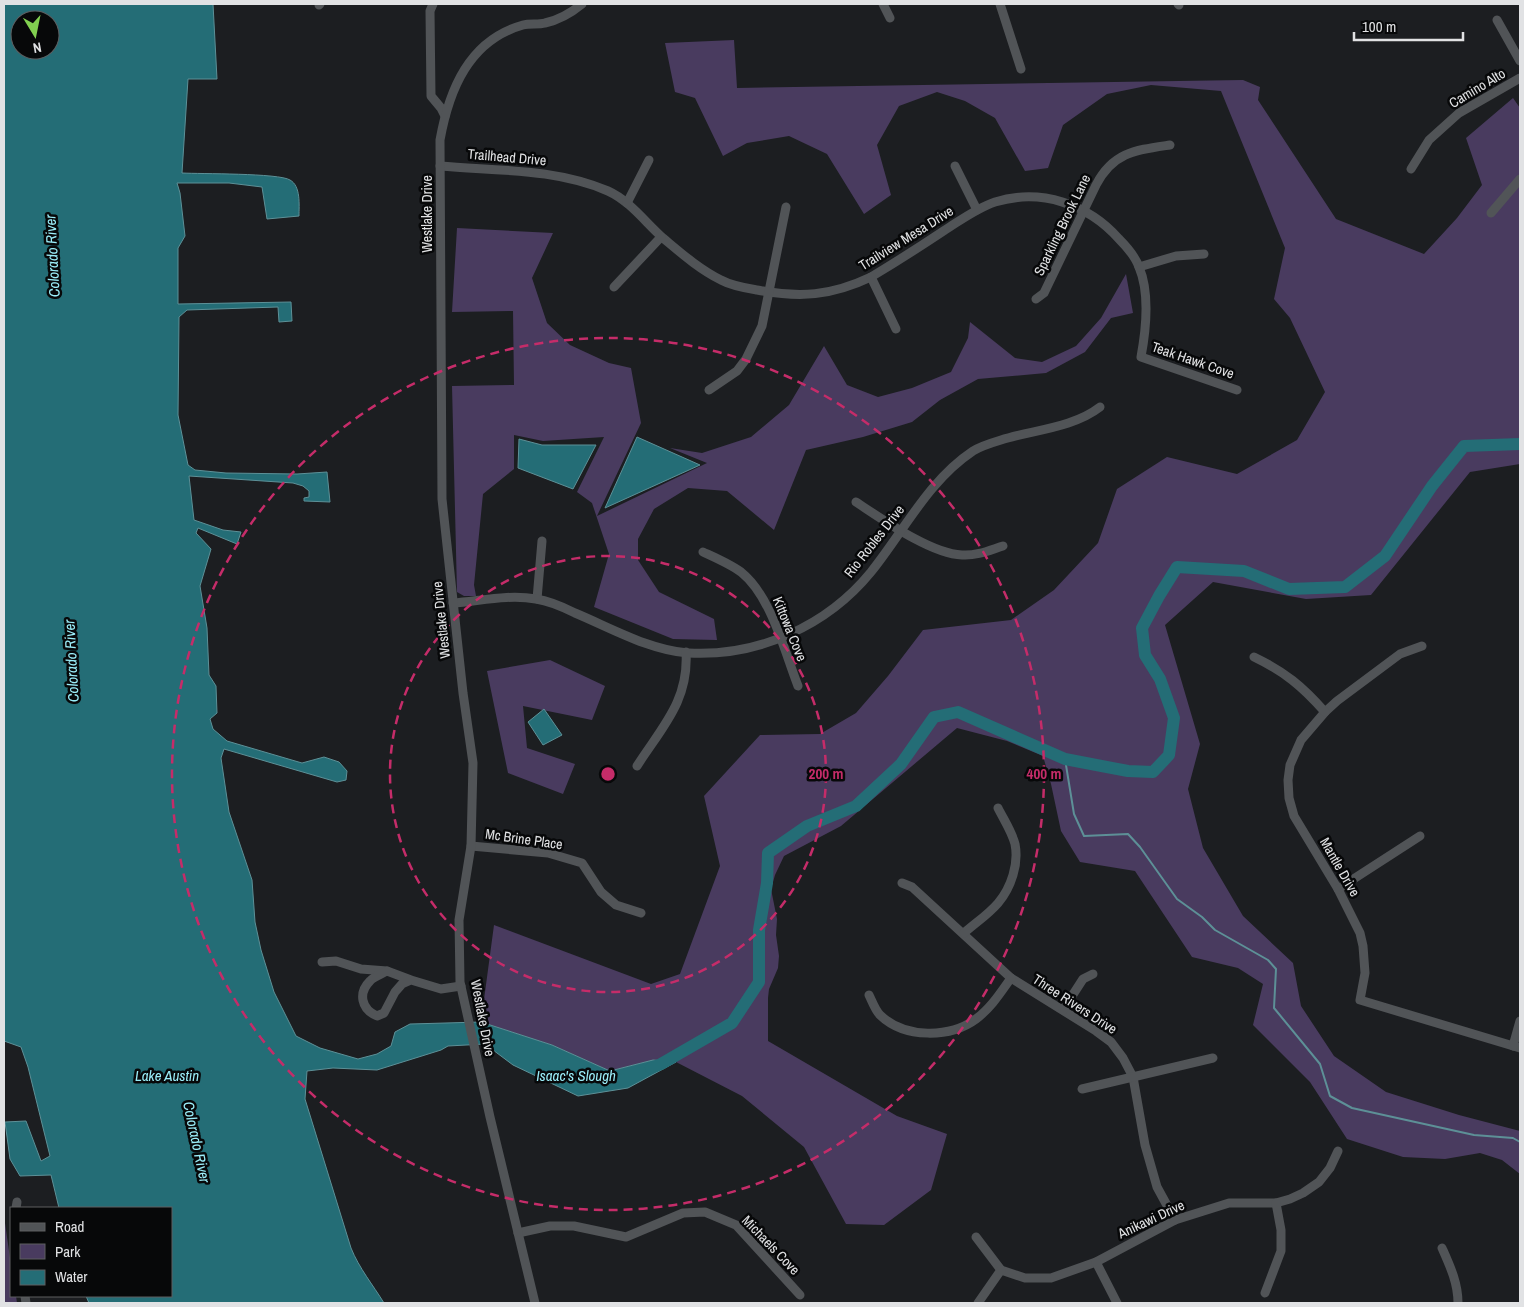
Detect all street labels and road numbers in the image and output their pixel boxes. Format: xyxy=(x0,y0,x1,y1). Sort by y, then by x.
street label: Camino Alto xyxy=(1446,64,1508,112)
street label: Trailhead Drive xyxy=(467,145,547,169)
street label: Sparkling Brook Lane xyxy=(1030,171,1094,279)
street label: Westlake Drive xyxy=(418,175,436,253)
street label: Trailview Mesa Drive xyxy=(855,202,957,274)
street label: Teak Hawk Cove xyxy=(1149,337,1237,383)
street label: Rio Robles Drive xyxy=(840,501,908,581)
street label: Westlake Drive xyxy=(428,580,454,660)
street label: Kittowa Cove xyxy=(769,594,811,664)
street label: Mc Brine Place xyxy=(484,825,564,853)
street label: Mantle Drive xyxy=(1316,834,1364,900)
street label: Three Rivers Drive xyxy=(1029,970,1121,1038)
street label: Westlake Drive xyxy=(467,978,499,1058)
street label: Anikawi Drive xyxy=(1114,1196,1187,1243)
street label: Michaels Cove xyxy=(738,1211,804,1279)

